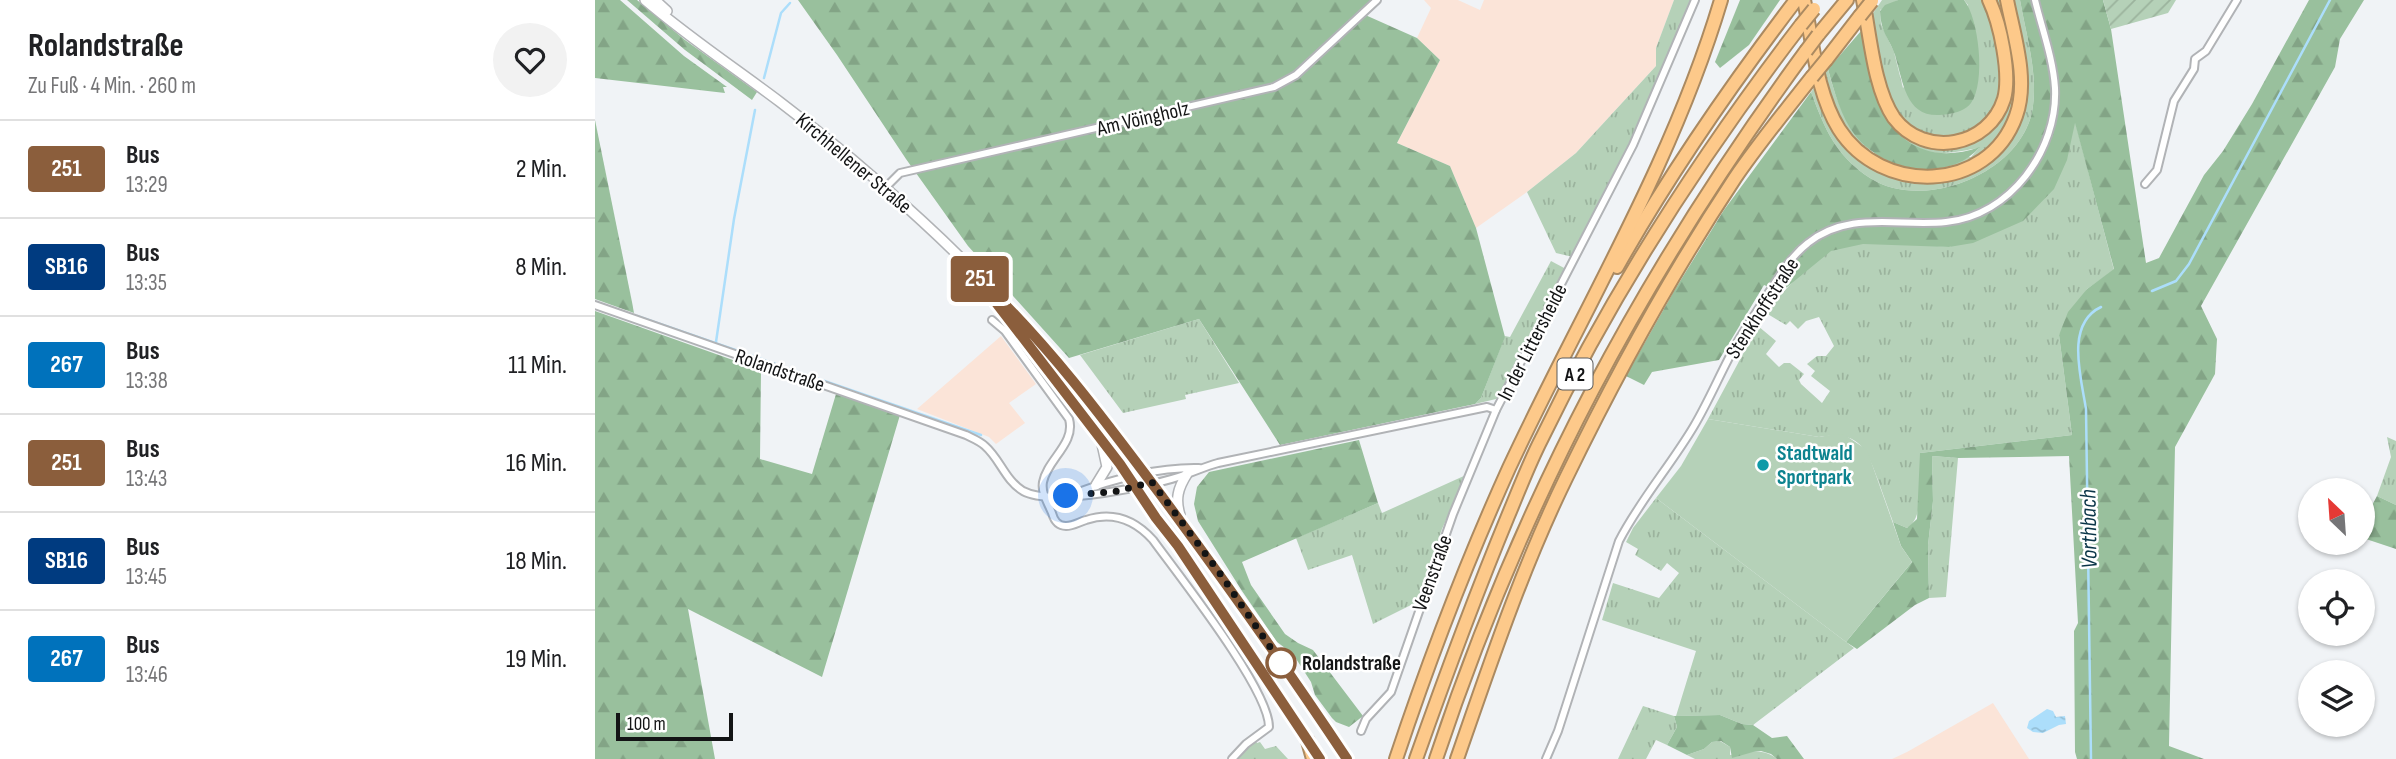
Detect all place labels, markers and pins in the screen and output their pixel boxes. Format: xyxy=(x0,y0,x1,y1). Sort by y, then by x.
place label: Stadtwald Sportpark xyxy=(1777,441,1853,490)
marker: Stadtwald Sportpark xyxy=(1755,457,1771,473)
marker: Rolandstraße xyxy=(1266,648,1296,678)
place label: Rolandstraße xyxy=(1302,651,1401,676)

